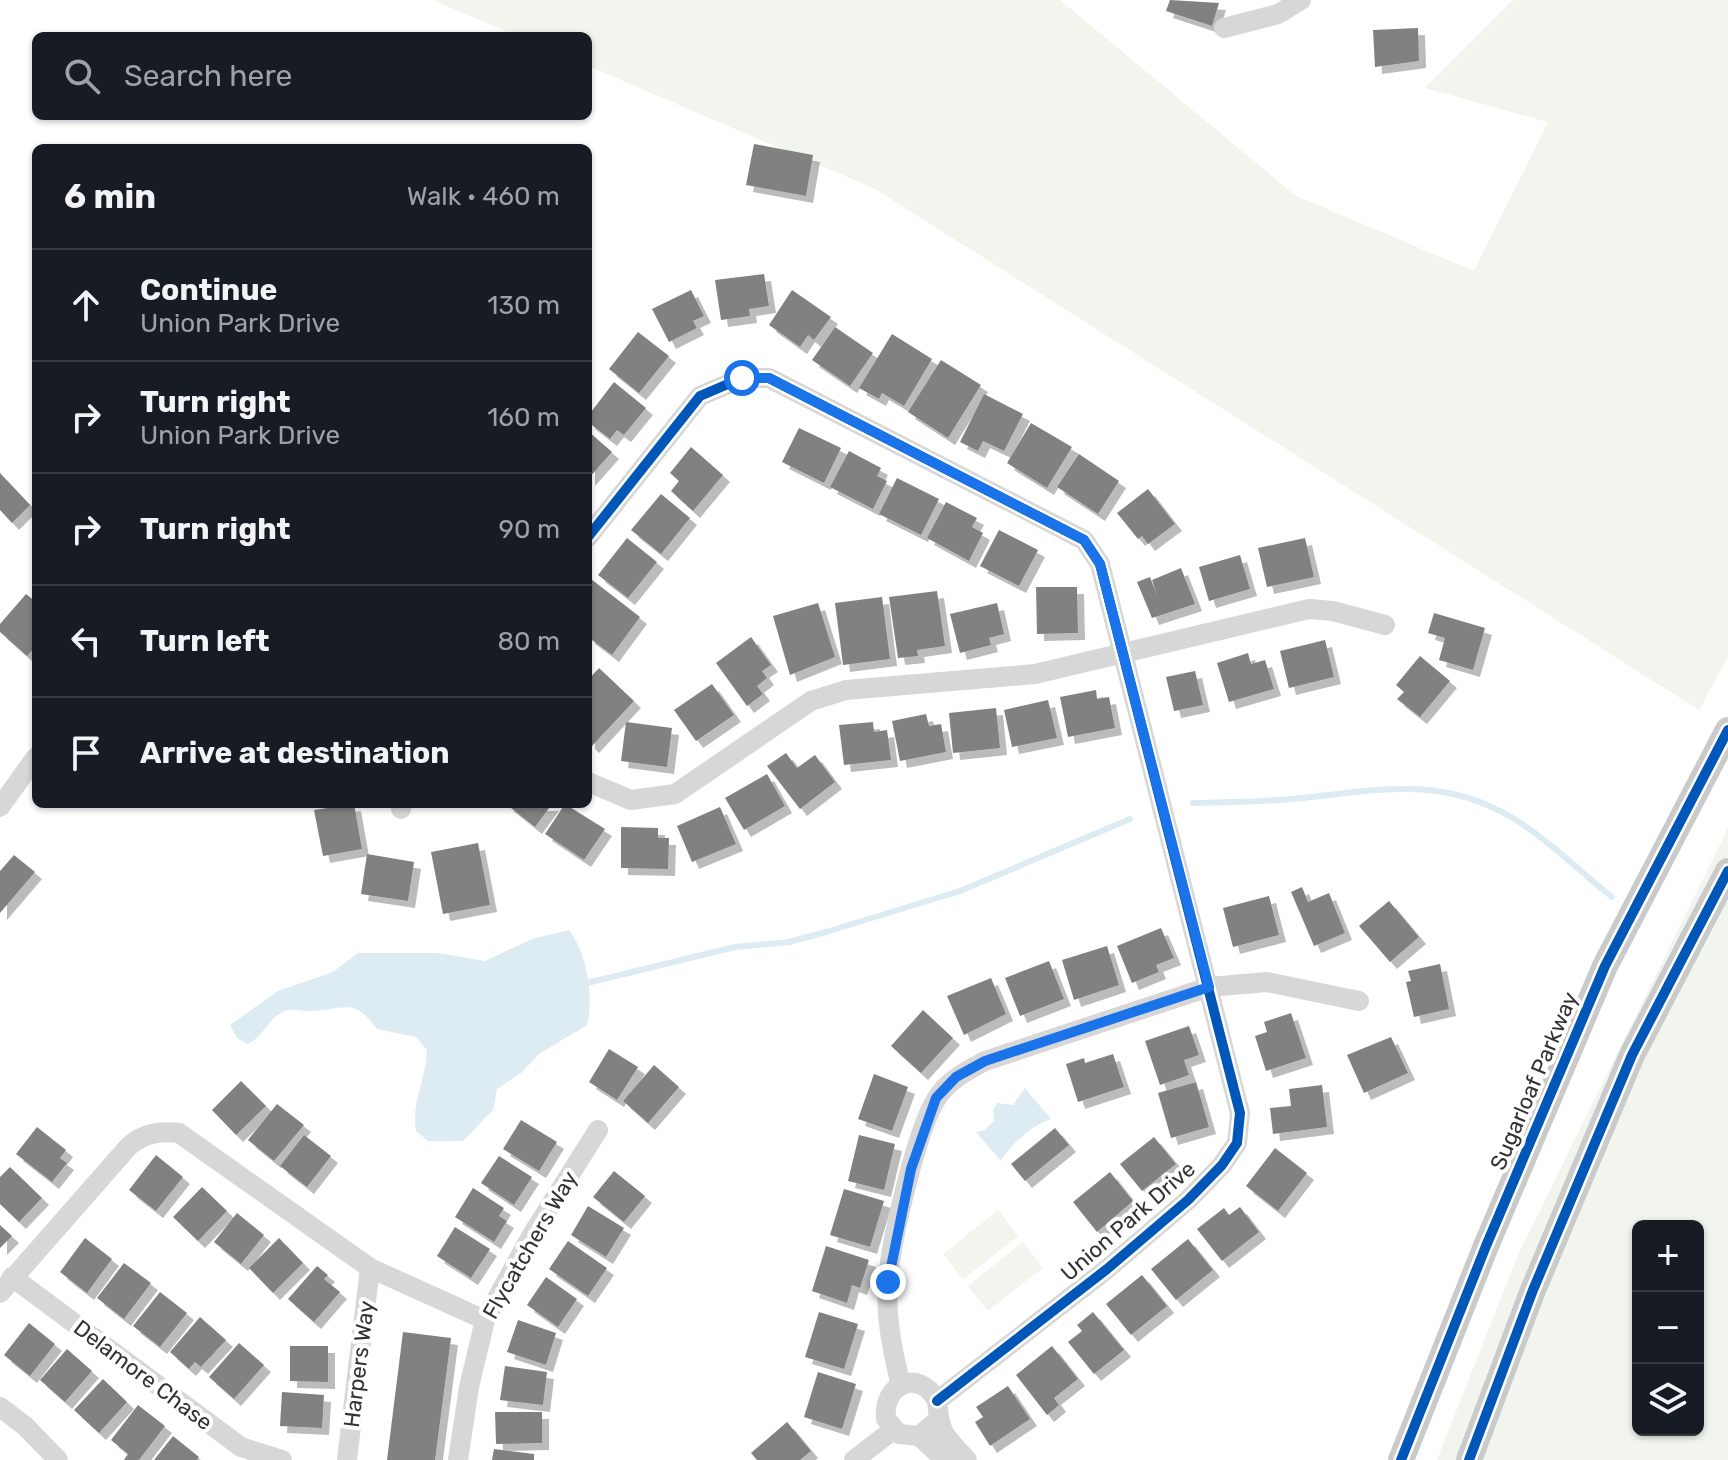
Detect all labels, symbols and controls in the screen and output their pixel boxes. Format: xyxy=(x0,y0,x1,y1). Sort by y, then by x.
search box xyxy=(32,32,592,120)
icon: search xyxy=(60,54,104,98)
text: Search here xyxy=(124,58,292,94)
text: 6 min xyxy=(64,176,156,217)
text: Walk · 460 m xyxy=(407,181,560,212)
text: Continue xyxy=(140,272,277,308)
icon: ahead xyxy=(64,283,108,327)
text: 130 m xyxy=(487,290,560,321)
text: Union Park Drive xyxy=(140,308,340,339)
route start xyxy=(724,360,760,396)
text: Turn right xyxy=(140,384,291,420)
icon: right xyxy=(64,395,108,439)
text: 160 m xyxy=(487,402,560,433)
text: Union Park Drive xyxy=(140,420,340,451)
icon: right xyxy=(64,507,108,551)
text: Turn right xyxy=(140,511,291,547)
text: 90 m xyxy=(499,514,560,545)
icon: left xyxy=(64,619,108,663)
text: Turn left xyxy=(140,623,270,659)
text: 80 m xyxy=(497,626,560,657)
icon: arrive xyxy=(64,731,108,775)
text: Arrive at destination xyxy=(140,735,450,771)
street label: Sugarloaf Parkway xyxy=(1484,988,1584,1174)
street label: Union Park Drive xyxy=(1055,1155,1201,1287)
street label: Flycatchers Way xyxy=(477,1166,583,1324)
map controls xyxy=(1632,1220,1704,1436)
button: + xyxy=(1632,1220,1704,1292)
route end xyxy=(870,1264,906,1300)
button: − xyxy=(1632,1292,1704,1364)
street label: Harpers Way xyxy=(338,1299,380,1429)
street label: Delamore Chase xyxy=(68,1314,218,1436)
button: layers xyxy=(1632,1364,1704,1436)

